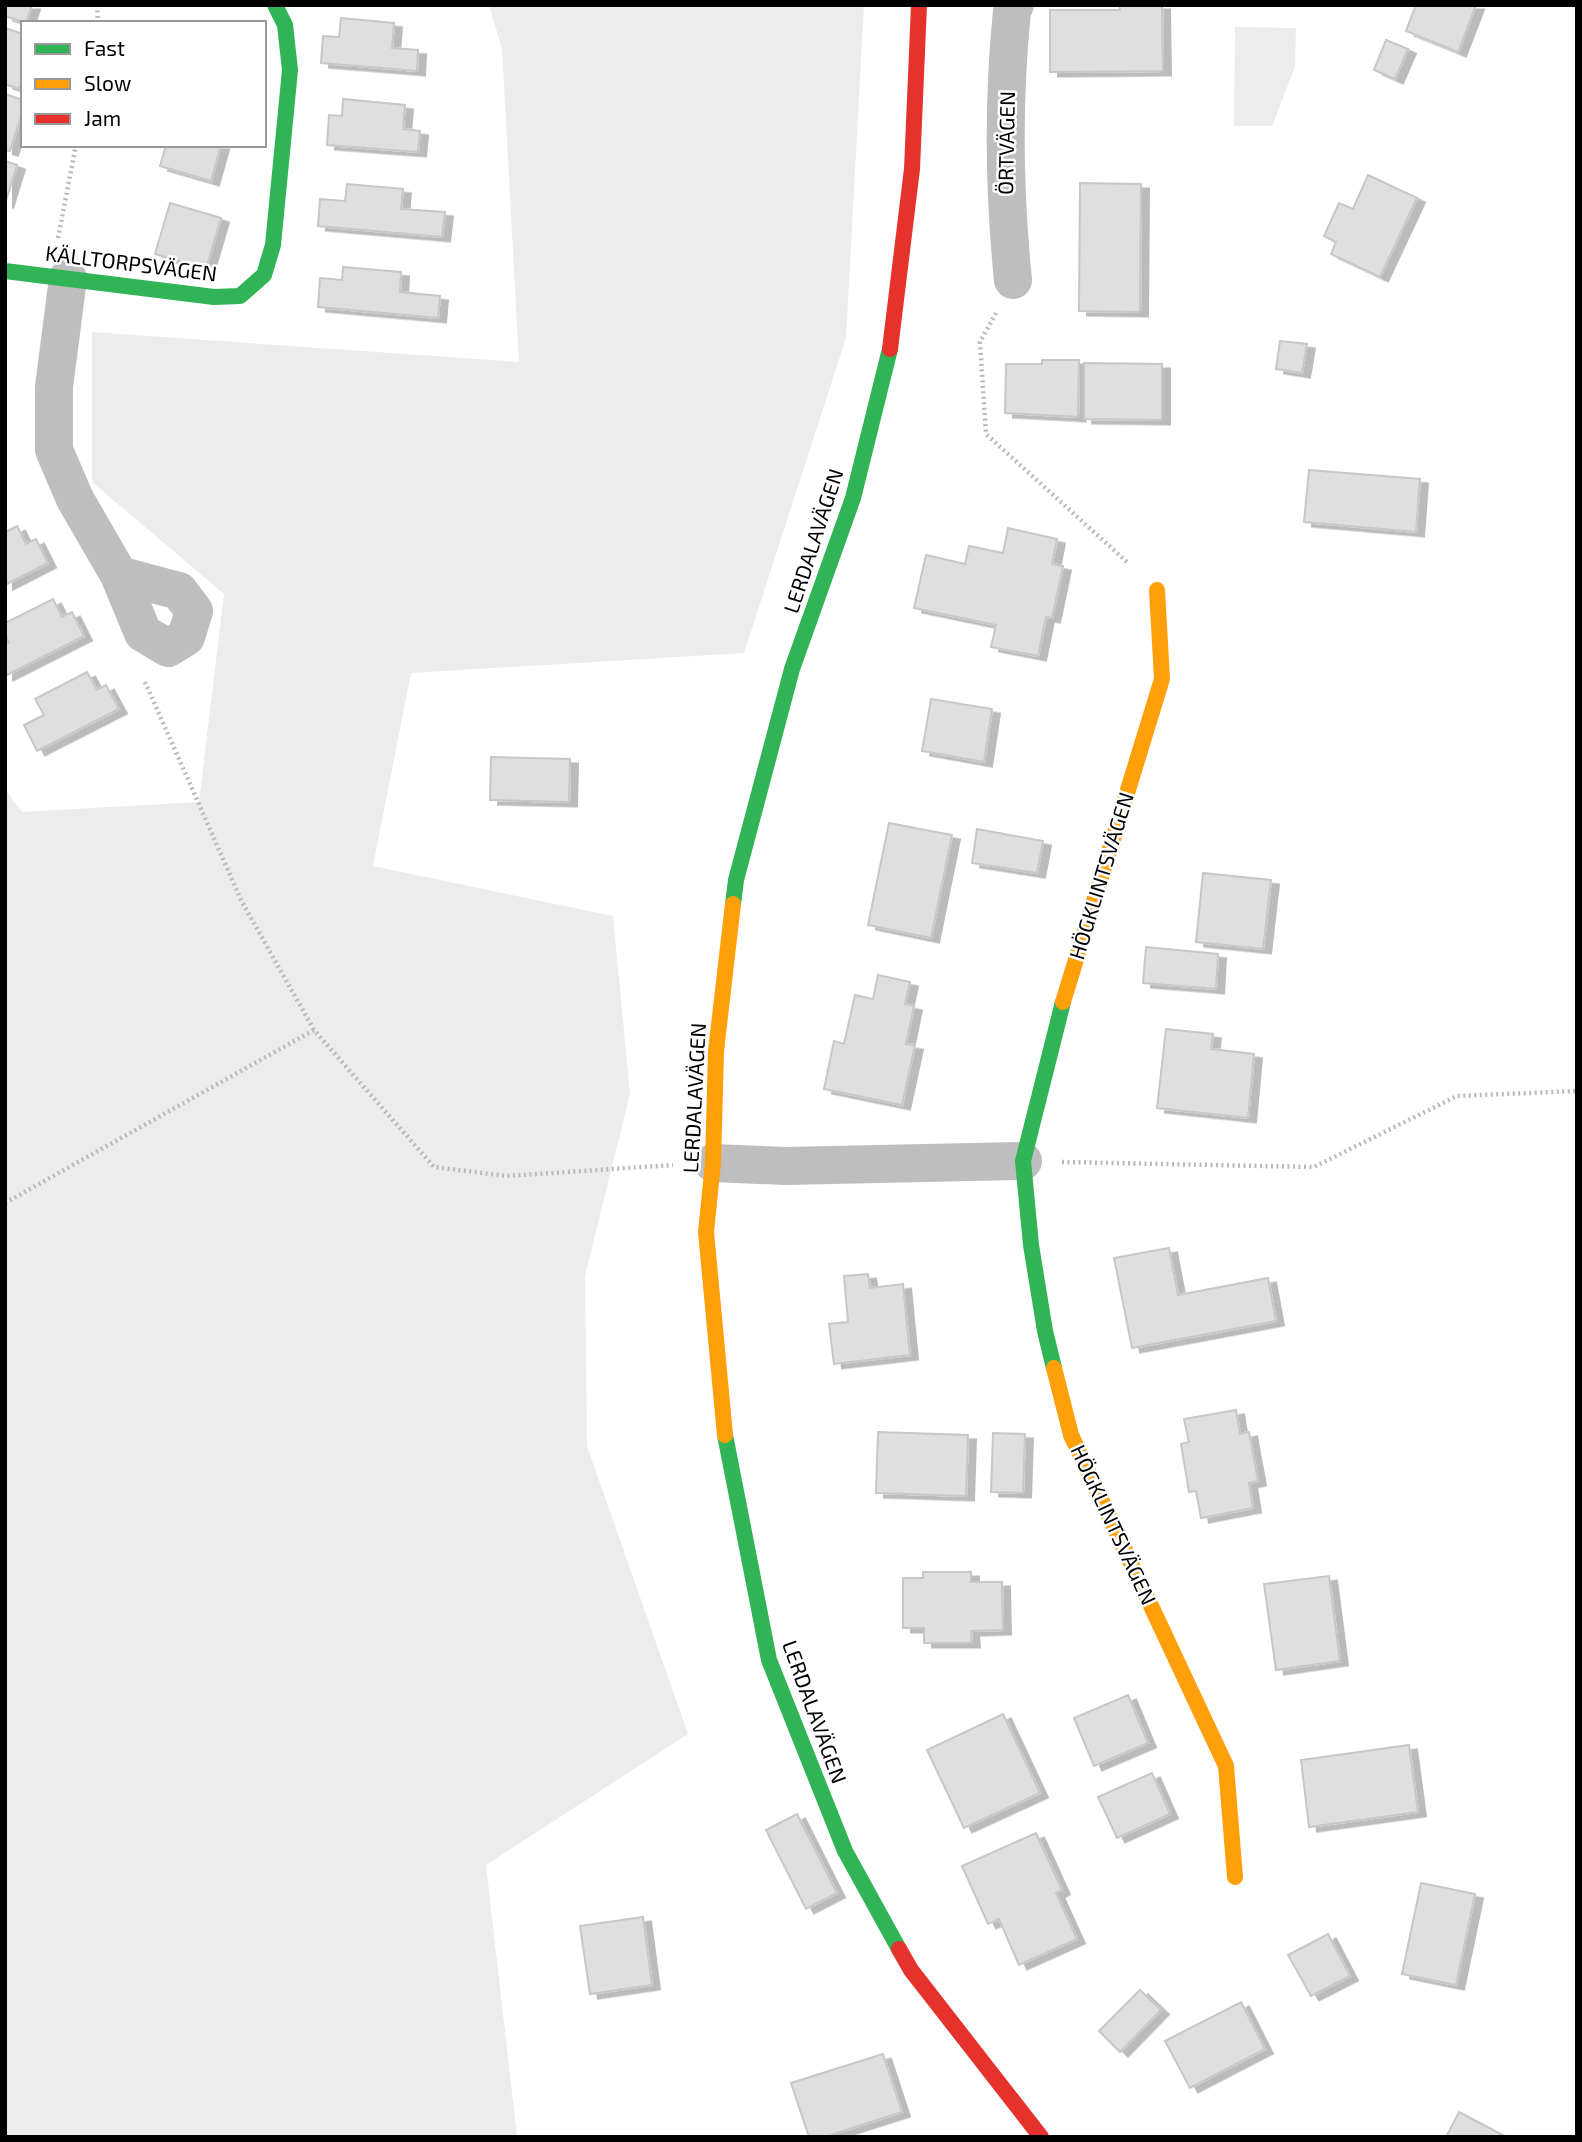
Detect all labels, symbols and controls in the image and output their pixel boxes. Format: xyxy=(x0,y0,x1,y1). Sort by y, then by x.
legend xyxy=(21,21,266,147)
text: Fast xyxy=(84,35,125,60)
text: Slow xyxy=(84,70,131,95)
street label: ÖRTVÄGEN xyxy=(992,91,1019,195)
text: Jam xyxy=(84,105,121,130)
street label: KÄLLTORPSVÄGEN xyxy=(44,240,218,285)
street label: LERDALAVÄGEN xyxy=(777,465,848,616)
street label: HÖGKLINTSVÄGEN xyxy=(1063,789,1138,962)
street label: LERDALAVÄGEN xyxy=(677,1022,710,1174)
street label: HÖGKLINTSVÄGEN xyxy=(1066,1440,1162,1608)
street label: LERDALAVÄGEN xyxy=(778,1637,853,1786)

